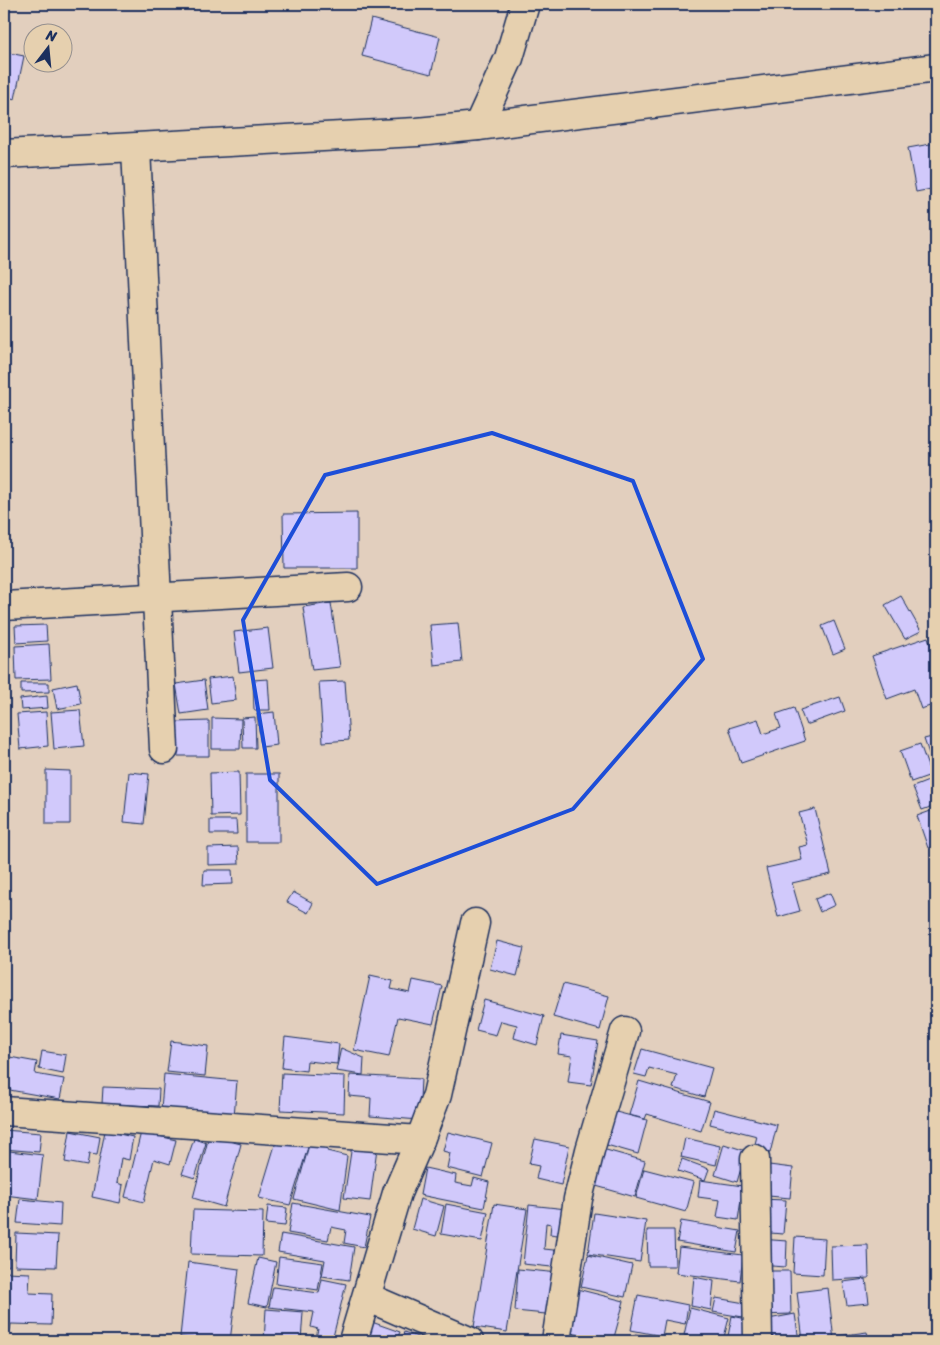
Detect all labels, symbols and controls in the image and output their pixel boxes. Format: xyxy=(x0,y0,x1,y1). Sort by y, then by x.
north arrow xyxy=(22,22,72,72)
text: N xyxy=(42,22,60,49)

